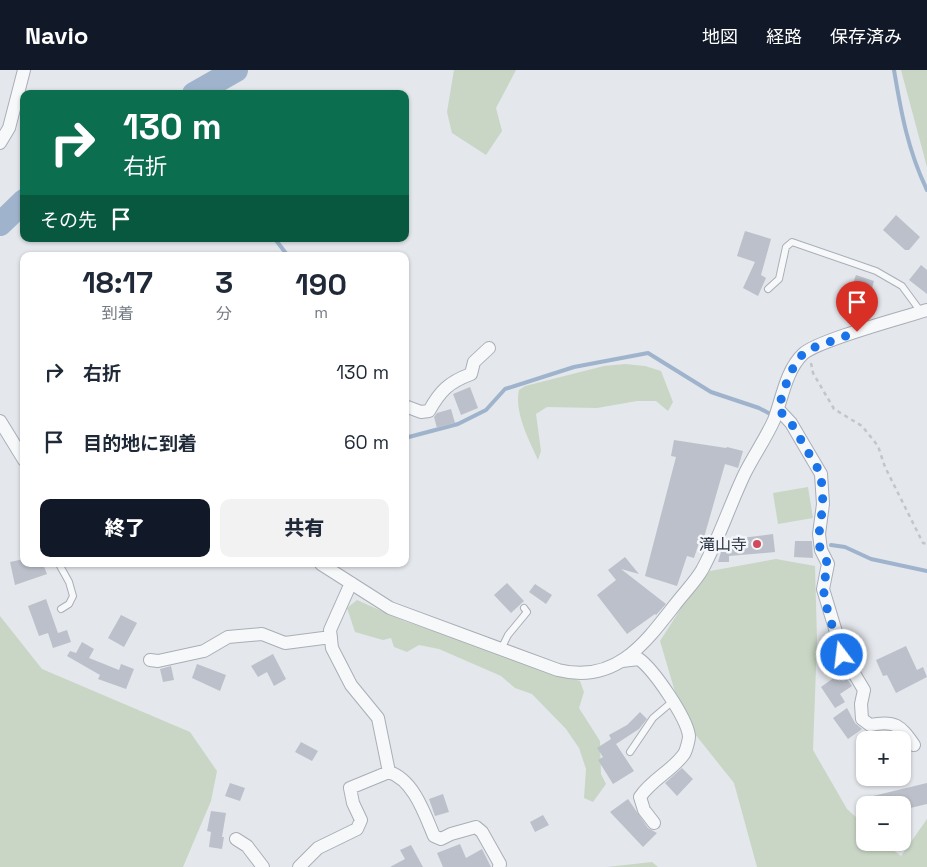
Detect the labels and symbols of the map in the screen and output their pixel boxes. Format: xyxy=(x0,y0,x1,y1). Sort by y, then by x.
pin xyxy=(836,281,878,332)
place label: 滝山寺 xyxy=(699,534,747,555)
marker: 滝山寺 xyxy=(751,538,763,550)
position arrow xyxy=(815,628,867,680)

